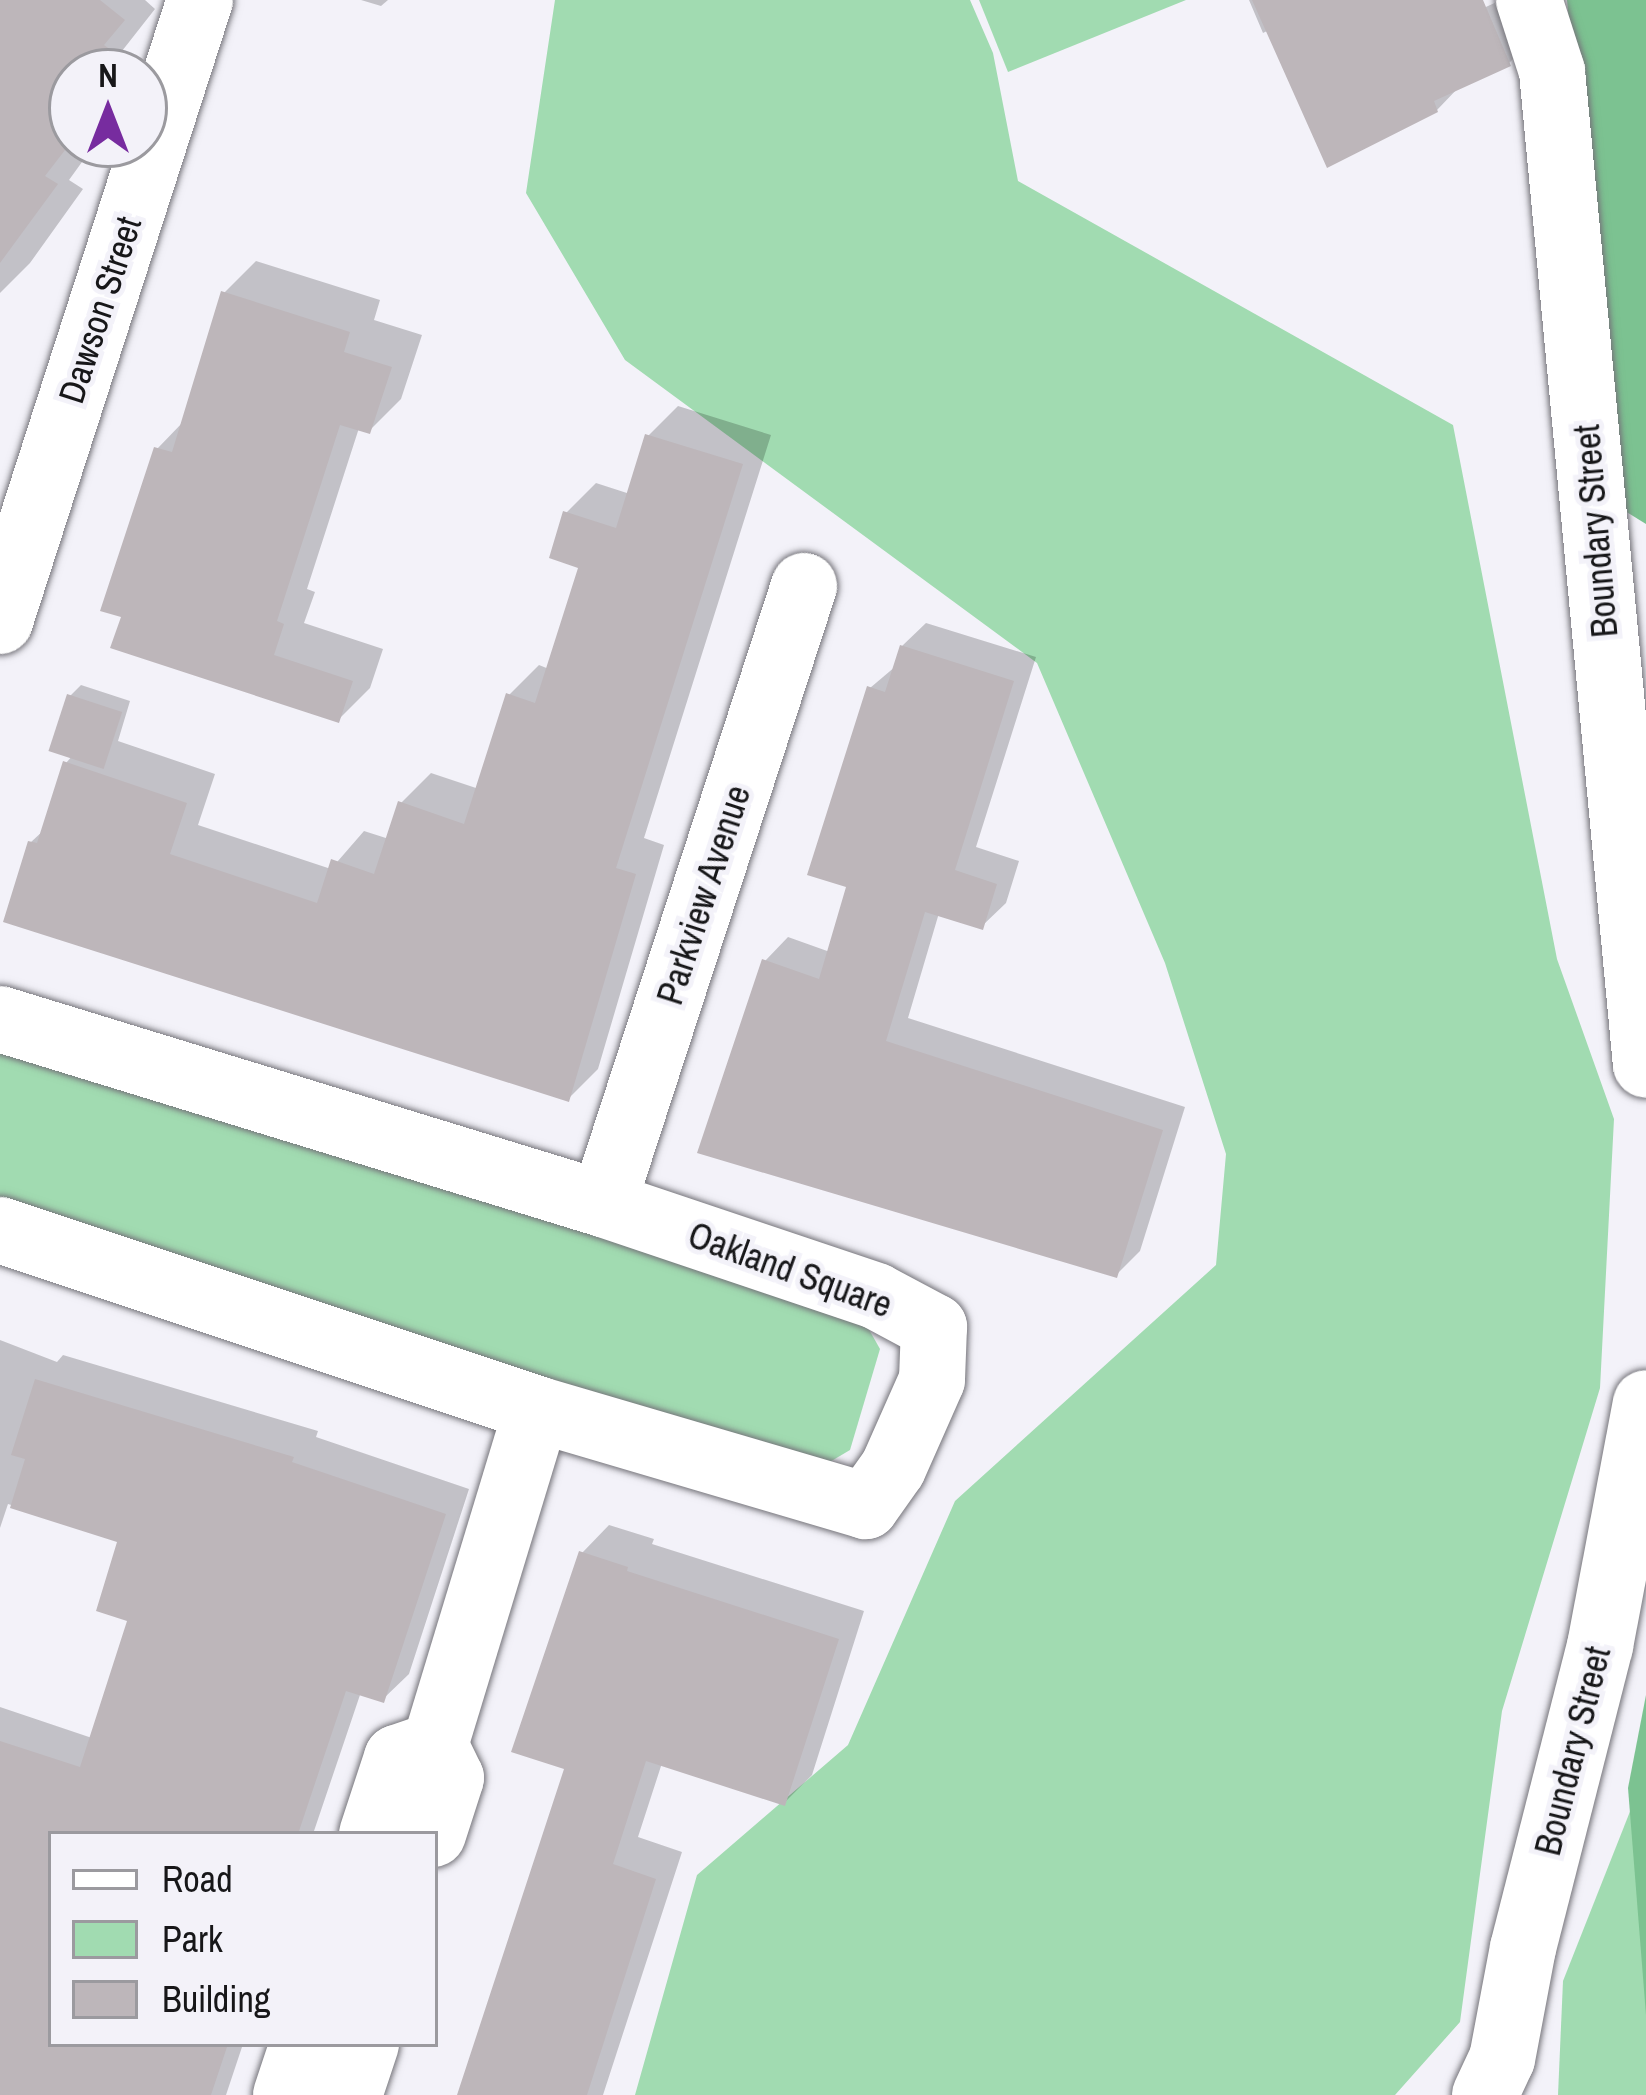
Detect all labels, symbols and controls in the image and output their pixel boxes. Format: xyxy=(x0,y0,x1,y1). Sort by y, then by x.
north arrow xyxy=(48,48,168,168)
text: N xyxy=(98,53,118,97)
street label: Dawson Street xyxy=(50,211,150,409)
street label: Boundary Street xyxy=(1565,423,1627,639)
street label: Parkview Avenue xyxy=(648,779,760,1011)
street label: Oakland Square xyxy=(682,1213,898,1327)
street label: Boundary Street xyxy=(1526,1642,1620,1860)
legend xyxy=(48,1831,438,2047)
text: Road xyxy=(162,1855,233,1903)
text: Park xyxy=(162,1915,223,1963)
text: Building xyxy=(162,1975,270,2023)

